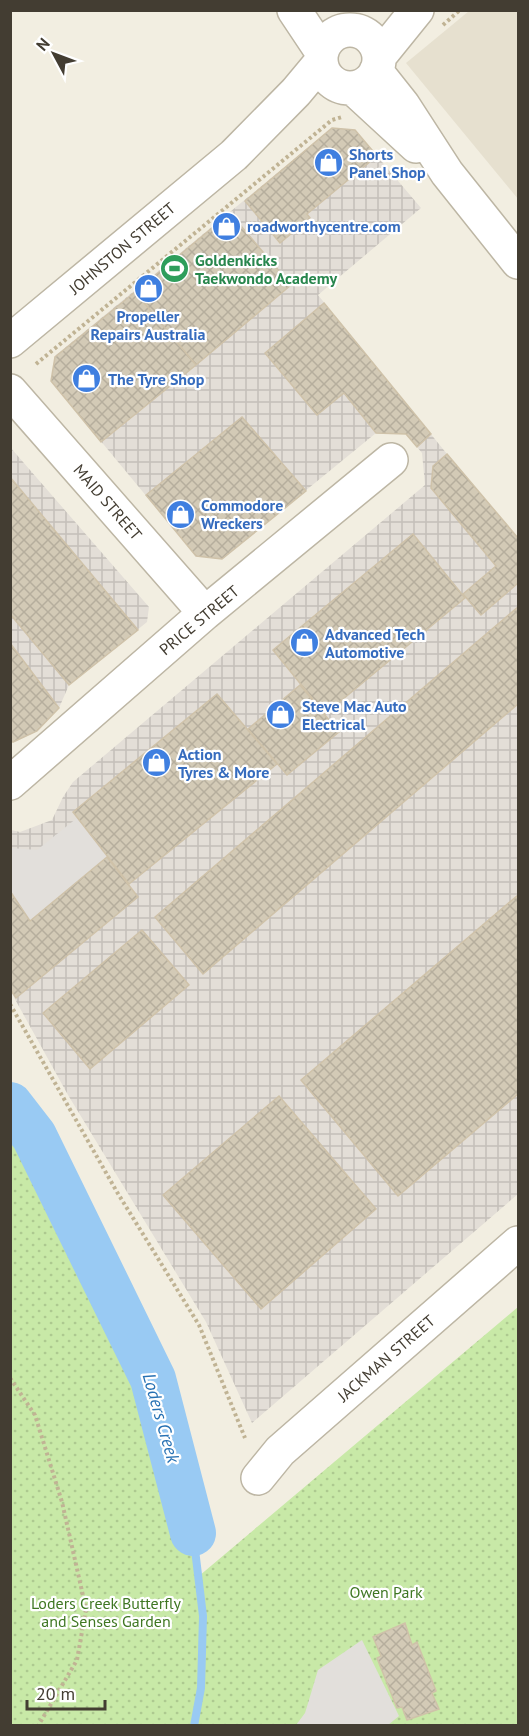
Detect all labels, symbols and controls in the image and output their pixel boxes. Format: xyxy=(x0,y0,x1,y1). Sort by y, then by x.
north arrow xyxy=(24,24,84,84)
text: N xyxy=(32,34,54,55)
place label: Shorts Panel Shop xyxy=(349,144,426,182)
shop icon: Shorts Panel Shop xyxy=(312,147,344,179)
street label: JOHNSTON STREET xyxy=(64,198,179,299)
shop icon: roadworthycentre.com xyxy=(210,210,242,242)
place label: roadworthycentre.com xyxy=(247,216,401,236)
place label: Goldenkicks Taekwondo Academy xyxy=(195,250,338,288)
sports icon: Goldenkicks Taekwondo Academy xyxy=(158,253,190,285)
shop icon: Propeller Repairs Australia xyxy=(132,272,164,304)
place label: Propeller Repairs Australia xyxy=(91,306,205,344)
shop icon: The Tyre Shop xyxy=(71,363,103,395)
place label: The Tyre Shop xyxy=(108,369,205,389)
street label: MAID STREET xyxy=(70,460,147,544)
place label: Commodore Wreckers xyxy=(201,495,283,533)
shop icon: Commodore Wreckers xyxy=(164,498,196,530)
street label: PRICE STREET xyxy=(155,581,243,659)
place label: Advanced Tech Automotive xyxy=(325,624,425,662)
shop icon: Advanced Tech Automotive xyxy=(288,627,320,659)
place label: Steve Mac Auto Electrical xyxy=(302,696,407,734)
shop icon: Steve Mac Auto Electrical xyxy=(265,699,297,731)
place label: Action Tyres & More xyxy=(178,744,269,782)
shop icon: Action Tyres & More xyxy=(141,747,173,779)
street label: JACKMAN STREET xyxy=(332,1310,439,1406)
water label: Loders Creek xyxy=(138,1370,186,1466)
park label: Owen Park xyxy=(349,1582,423,1602)
park label: Loders Creek Butterfly and Senses Garden xyxy=(31,1593,182,1631)
scale bar xyxy=(27,1673,105,1711)
text: 20 m xyxy=(36,1682,75,1705)

